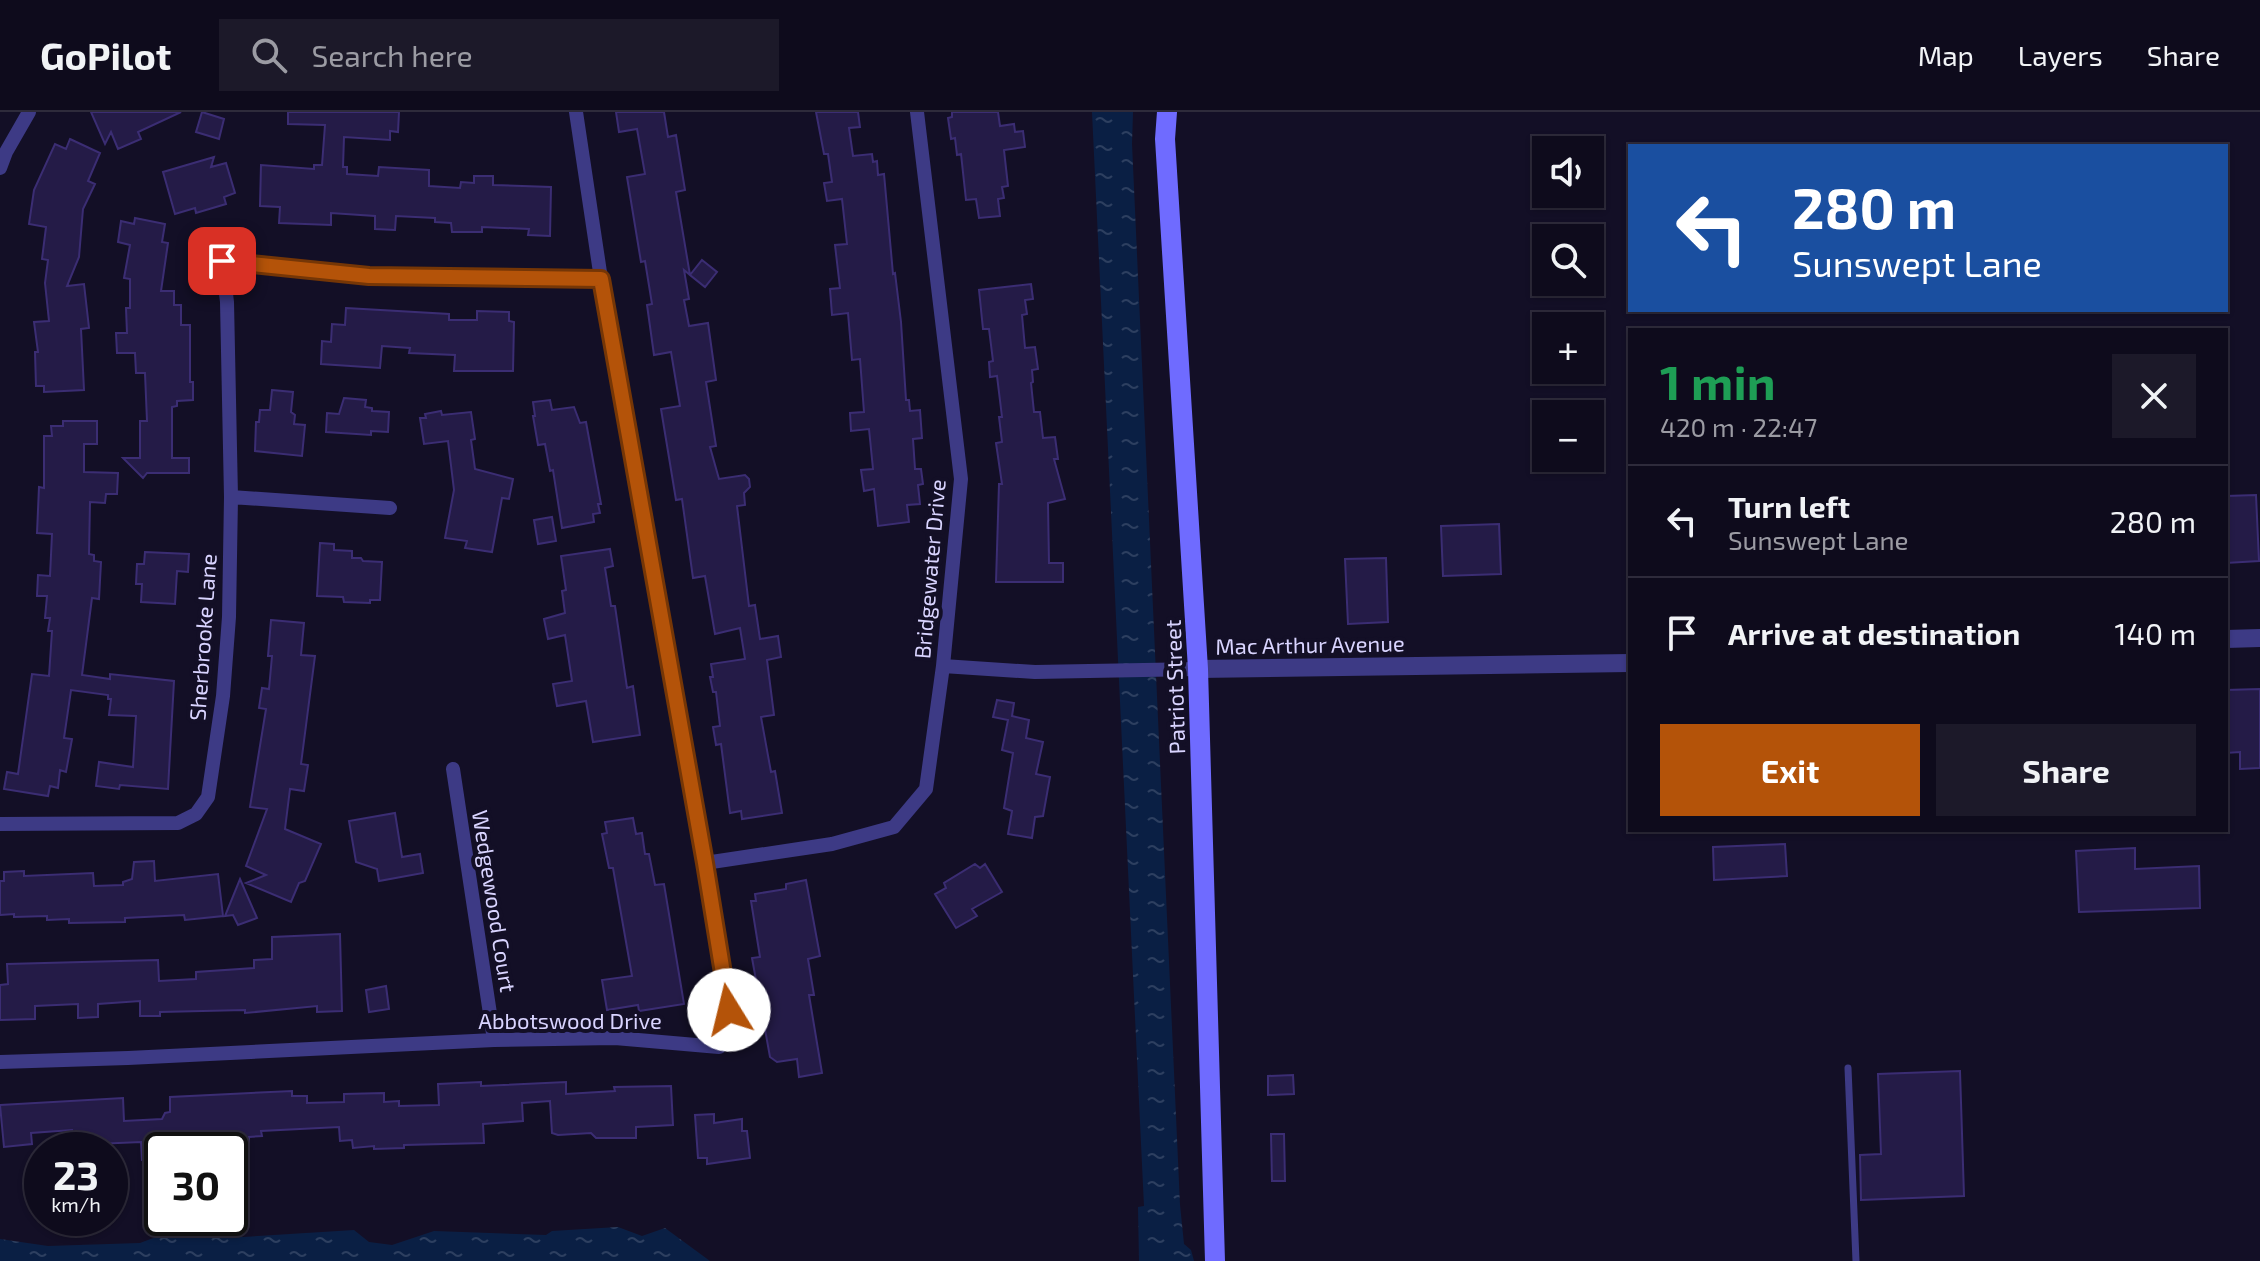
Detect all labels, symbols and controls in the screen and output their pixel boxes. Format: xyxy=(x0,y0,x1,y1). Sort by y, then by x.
search box xyxy=(219,19,779,91)
text: GoPilot xyxy=(40,32,171,78)
icon: search xyxy=(247,33,291,77)
text: Search here xyxy=(311,37,473,73)
text: Map xyxy=(1918,38,1974,72)
text: Layers xyxy=(2018,38,2103,72)
text: Share xyxy=(2147,38,2220,72)
map controls xyxy=(1532,136,1604,472)
button: sound xyxy=(1532,136,1604,208)
text: 280 m xyxy=(1792,173,1956,240)
icon: left xyxy=(1660,176,1764,280)
button: search xyxy=(1532,224,1604,296)
pin xyxy=(188,227,256,295)
icon: arrive xyxy=(200,239,244,283)
text: Sunswept Lane xyxy=(1792,241,2042,284)
button: + xyxy=(1532,312,1604,384)
text: 1 min xyxy=(1660,352,1776,410)
button: close xyxy=(2112,354,2196,438)
button: − xyxy=(1532,400,1604,472)
text: 420 m · 22:47 xyxy=(1660,411,1817,442)
street label: Bridgewater Drive xyxy=(908,478,950,660)
text: Turn left xyxy=(1728,488,1850,524)
icon: left xyxy=(1660,499,1704,543)
text: 280 m xyxy=(2110,503,2196,539)
text: Sunswept Lane xyxy=(1728,524,1909,555)
street label: Sherbrooke Lane xyxy=(183,553,221,721)
icon: arrive xyxy=(1660,611,1704,655)
text: Arrive at destination xyxy=(1728,615,2020,651)
text: 140 m xyxy=(2115,615,2196,651)
street label: Patriot Street xyxy=(1159,619,1189,755)
street label: Mac Arthur Avenue xyxy=(1215,629,1405,659)
button: Exit xyxy=(1660,724,1920,816)
button: Share xyxy=(1936,724,2196,816)
street label: Wedgewood Court xyxy=(468,808,522,994)
position arrow xyxy=(687,968,771,1052)
street label: Abbotswood Drive xyxy=(478,1007,662,1033)
speed limit sign: 30 xyxy=(144,1132,248,1236)
text: 23 xyxy=(53,1150,99,1198)
text: km/h xyxy=(51,1192,101,1216)

